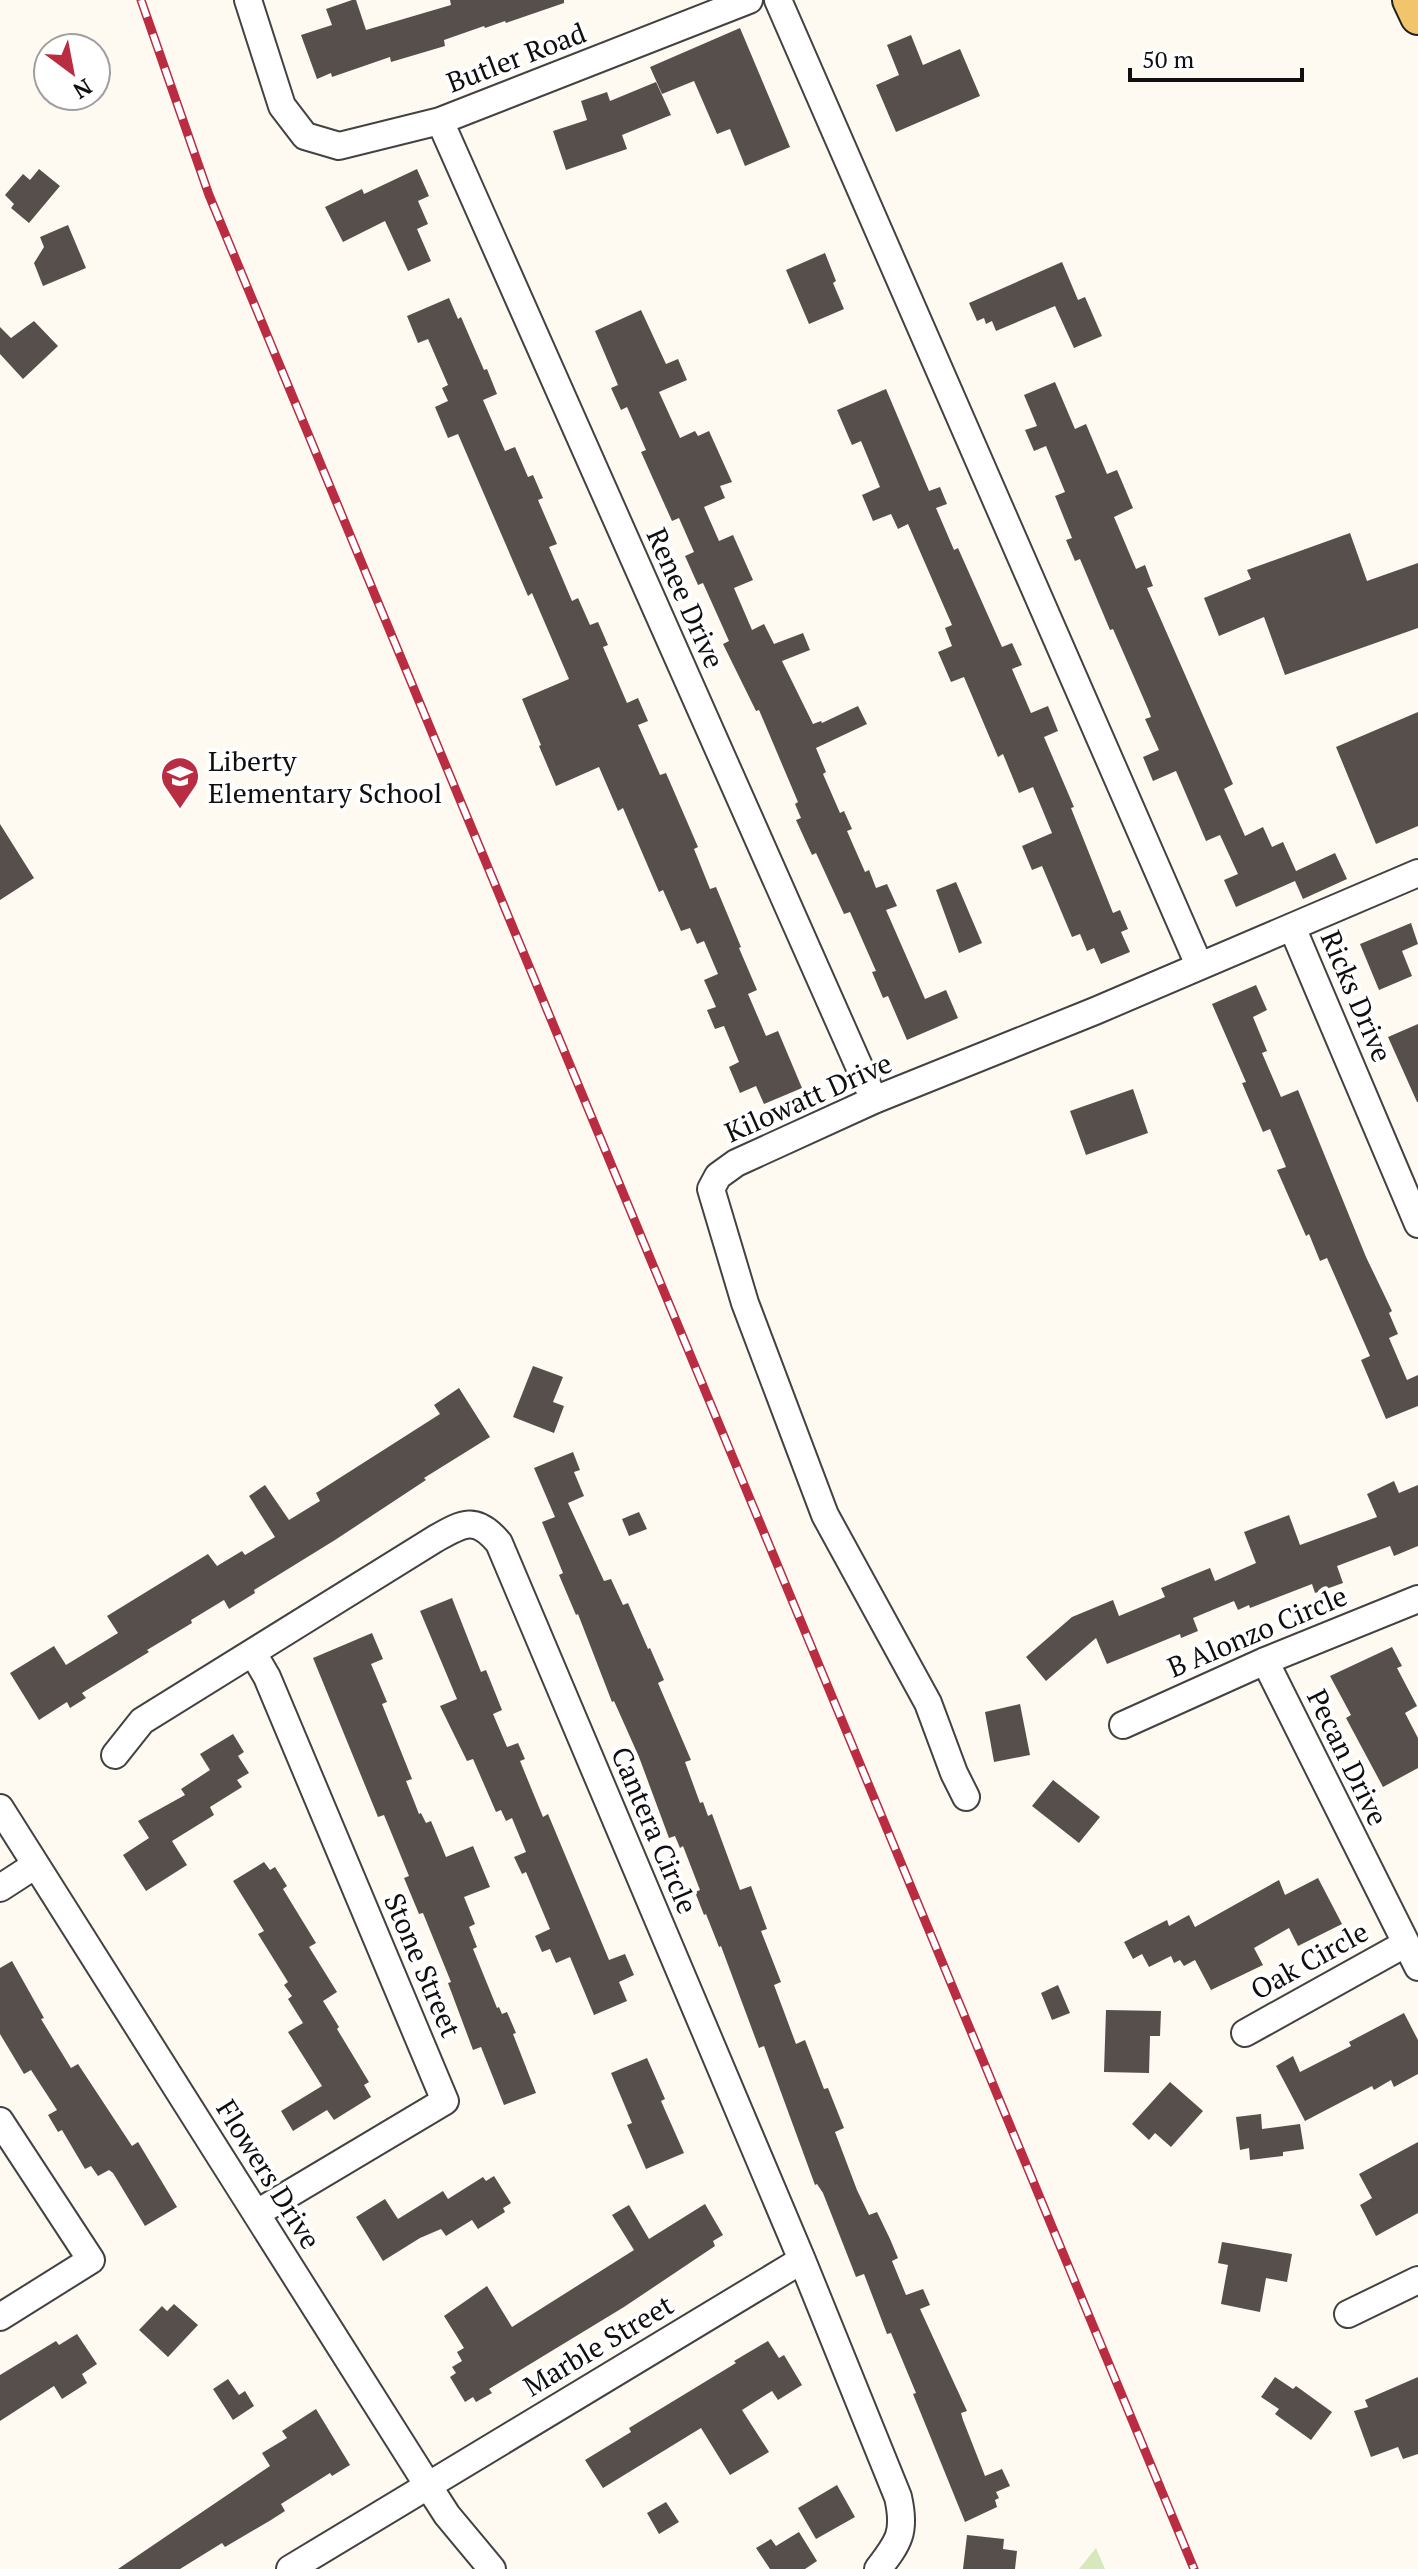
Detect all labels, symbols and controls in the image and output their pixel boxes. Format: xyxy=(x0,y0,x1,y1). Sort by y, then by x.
street label: Butler Road xyxy=(441,14,591,100)
north arrow xyxy=(32,32,112,112)
scale bar xyxy=(1130,32,1302,82)
text: 50 m xyxy=(1142,43,1194,75)
text: N xyxy=(68,73,98,106)
street label: Renee Drive xyxy=(639,522,733,674)
place label: Liberty Elementary School xyxy=(208,742,442,811)
school or university icon: Liberty Elementary School xyxy=(159,755,201,810)
street label: Ricks Drive xyxy=(1313,925,1401,1067)
street label: Kilowatt Drive xyxy=(719,1044,897,1150)
street label: B Alonzo Circle xyxy=(1162,1577,1352,1685)
street label: Pecan Drive xyxy=(1299,1683,1397,1831)
street label: Cantera Circle xyxy=(603,1741,707,1919)
street label: Stone Street xyxy=(376,1887,470,2043)
street label: Oak Circle xyxy=(1244,1913,1374,2007)
street label: Flowers Drive xyxy=(208,2092,330,2256)
street label: Marble Street xyxy=(516,2285,680,2404)

